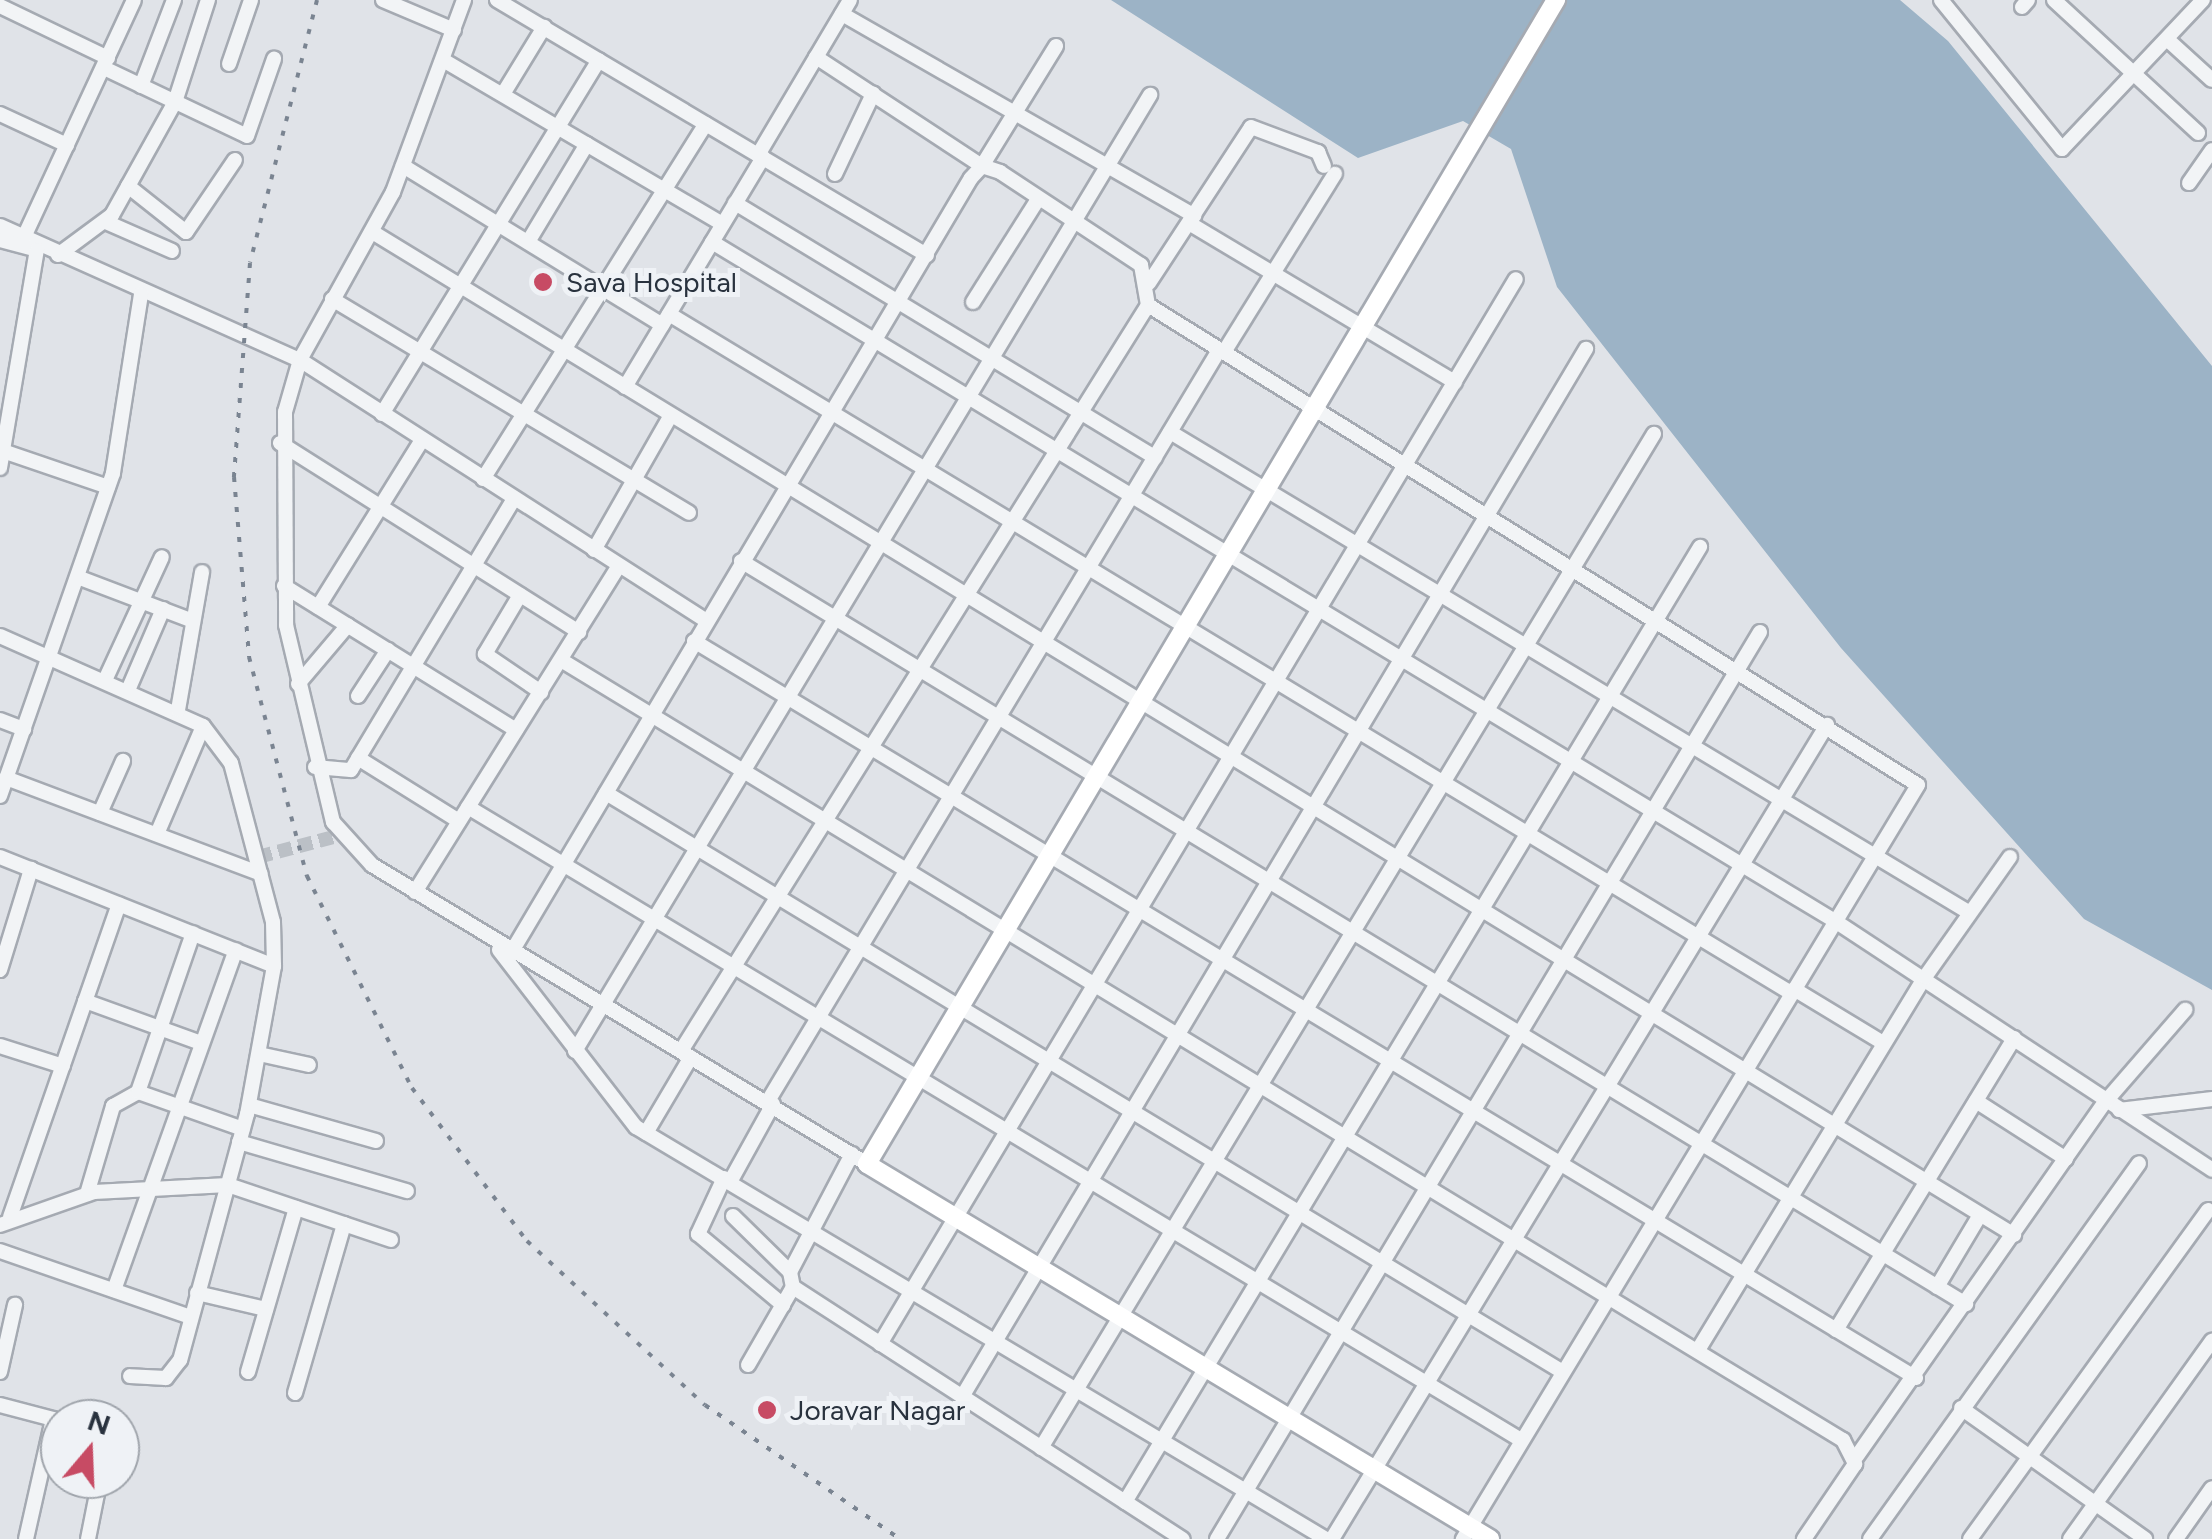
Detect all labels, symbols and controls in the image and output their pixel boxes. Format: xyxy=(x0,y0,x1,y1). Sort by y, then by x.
place label: Sava Hospital xyxy=(566,265,737,299)
marker: Sava Hospital xyxy=(530,269,556,295)
place label: Joravar Nagar xyxy=(790,1393,965,1427)
marker: Joravar Nagar xyxy=(754,1397,780,1423)
north arrow xyxy=(40,1399,140,1499)
text: N xyxy=(83,1403,115,1442)

